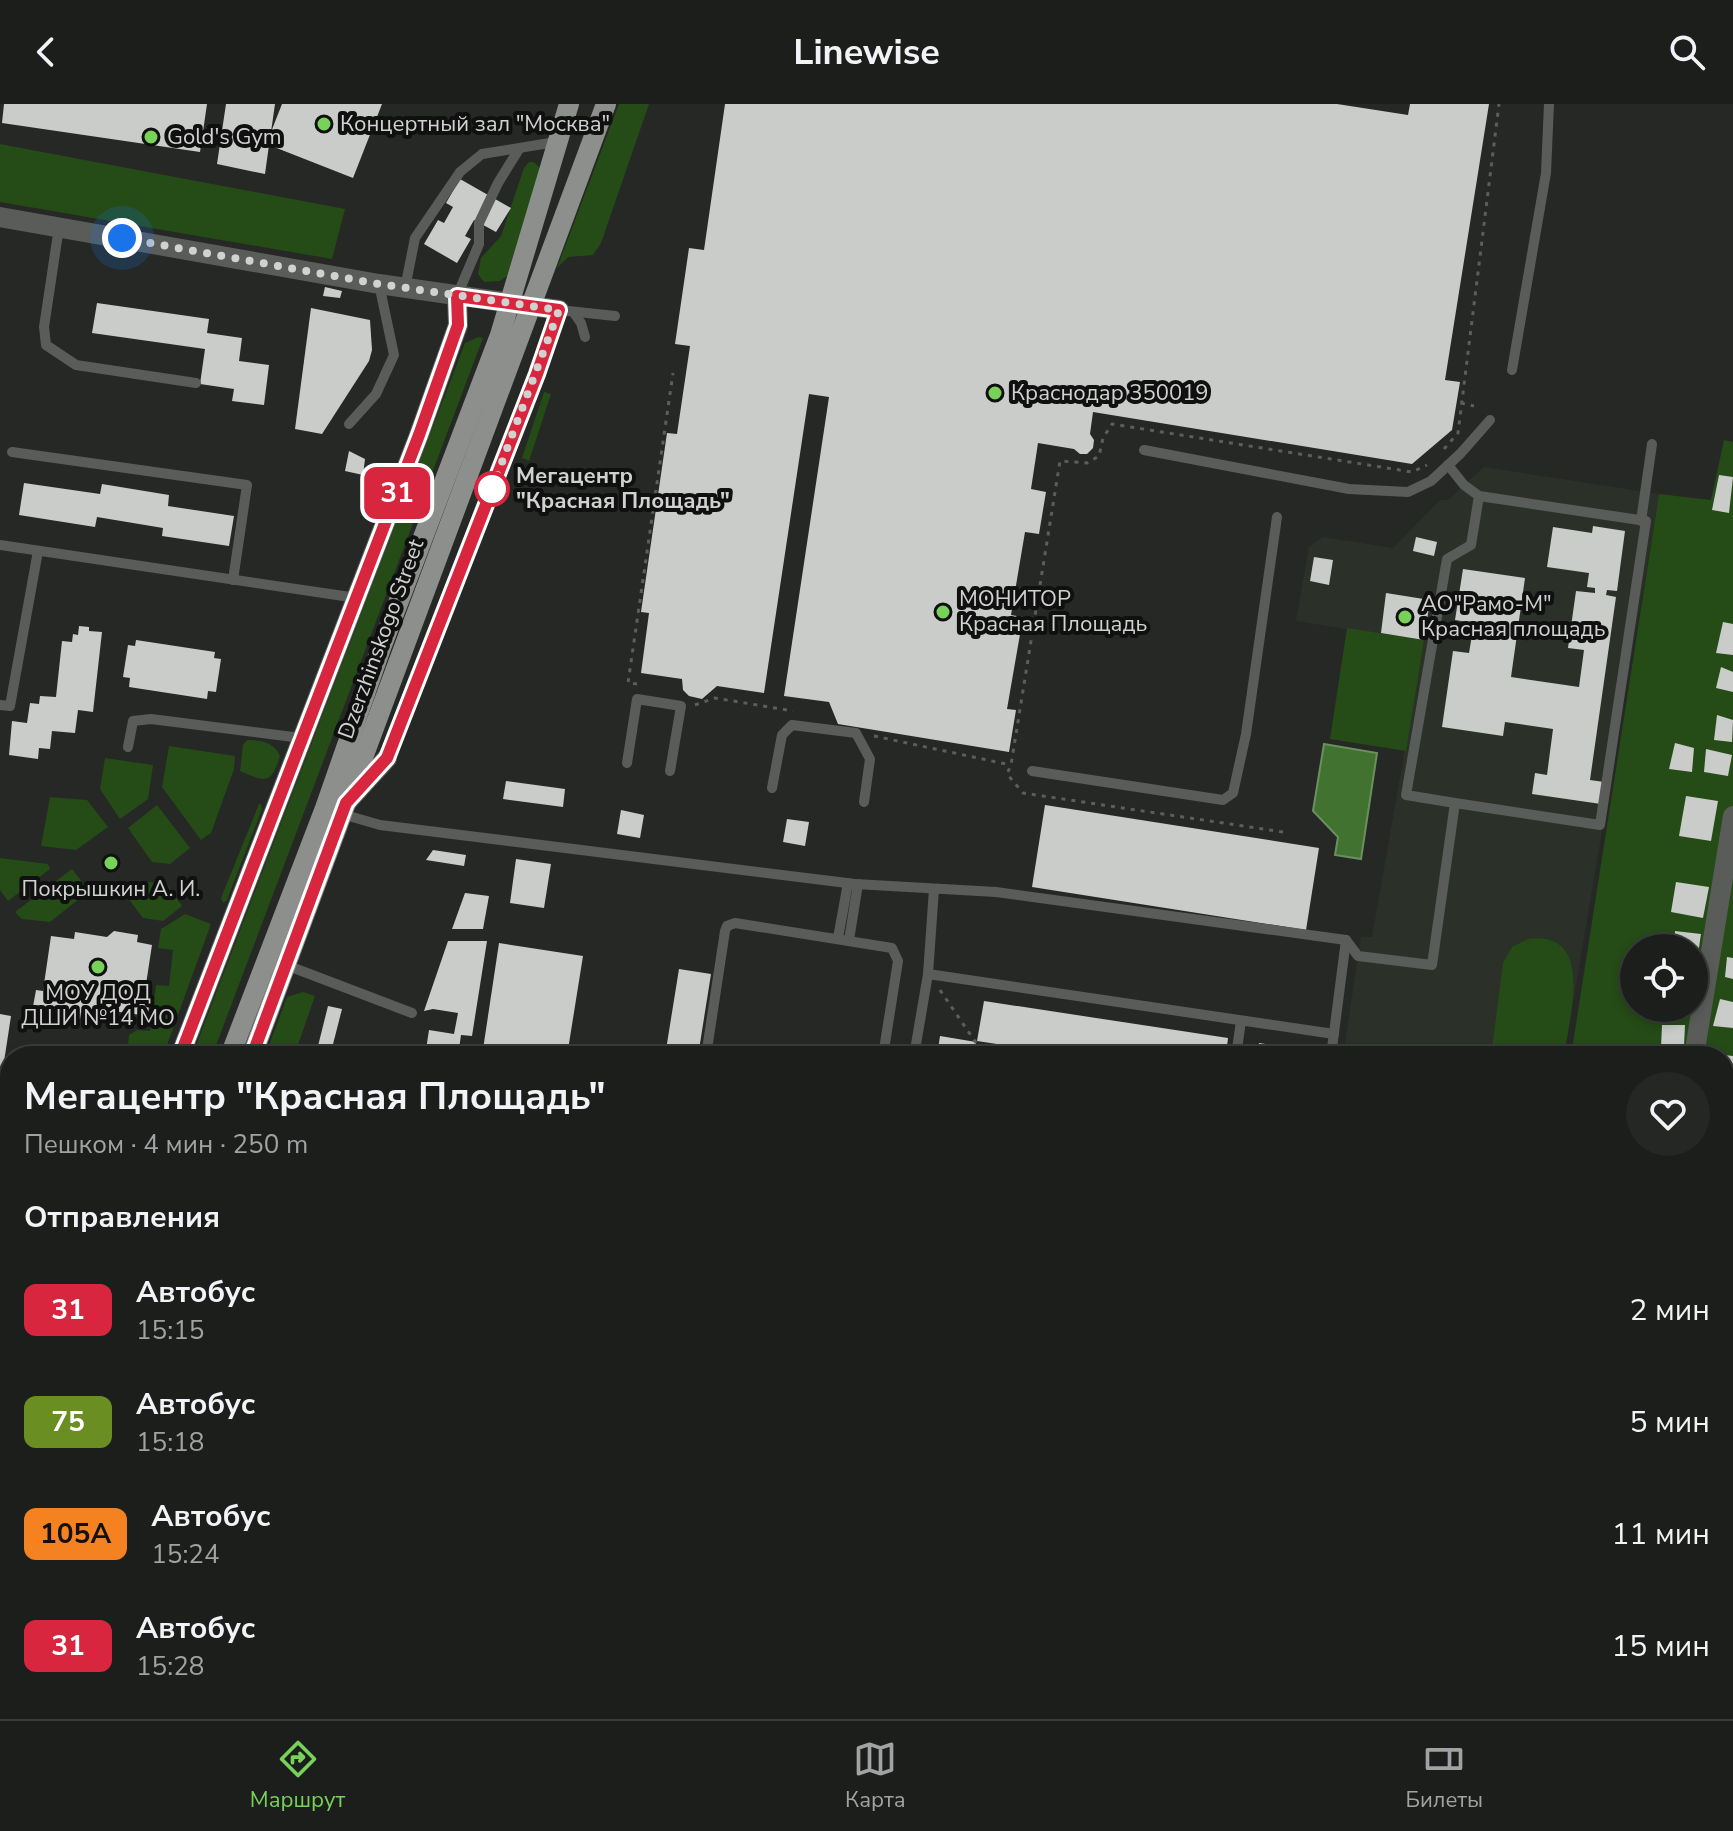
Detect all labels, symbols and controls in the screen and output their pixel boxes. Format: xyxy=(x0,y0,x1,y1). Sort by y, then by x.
text: Linewise xyxy=(793,28,940,77)
icon: back xyxy=(24,30,68,74)
icon: search xyxy=(1665,30,1709,74)
place label: Концертный зал "Москва" xyxy=(340,109,610,139)
marker: Концертный зал "Москва" xyxy=(315,115,333,133)
place label: Gold's Gym xyxy=(167,122,282,152)
marker: Gold's Gym xyxy=(142,128,160,146)
your location xyxy=(102,218,142,258)
place label: Краснодар 350019 xyxy=(1011,378,1209,408)
marker: Краснодар 350019 xyxy=(986,384,1004,402)
place label: Мегацентр "Красная Площадь" xyxy=(516,461,730,516)
line badge: 31 xyxy=(361,467,433,519)
marker: Мегацентр "Красная Площадь" xyxy=(475,472,509,506)
text: 31 xyxy=(380,474,414,512)
street label: Dzerzhinskogo Street xyxy=(331,535,431,743)
place label: МОНИТОР Красная Площадь xyxy=(959,584,1147,639)
place label: АО"Рамо-М" Красная площадь xyxy=(1421,589,1605,644)
marker: МОНИТОР Красная Площадь xyxy=(934,603,952,621)
marker: АО"Рамо-М" Красная площадь xyxy=(1396,608,1414,626)
marker: Покрышкин А. И. xyxy=(102,854,120,872)
place label: Покрышкин А. И. xyxy=(22,874,200,904)
map controls xyxy=(1620,934,1708,1022)
button: locate xyxy=(1620,934,1708,1022)
marker: МОУ ДОД ДШИ №14 МО xyxy=(89,958,107,976)
place label: МОУ ДОД ДШИ №14 МО xyxy=(21,978,175,1033)
text: Мегацентр "Красная Площадь" xyxy=(24,1071,606,1122)
button: heart xyxy=(1626,1072,1710,1156)
text: Пешком · 4 мин · 250 m xyxy=(24,1127,308,1162)
text: Отправления xyxy=(24,1197,220,1238)
text: Автобус xyxy=(136,1272,255,1313)
text: 2 мин xyxy=(1629,1290,1710,1331)
text: 31 xyxy=(51,1291,85,1329)
text: 15:15 xyxy=(136,1313,204,1348)
text: Автобус xyxy=(136,1384,255,1425)
text: 5 мин xyxy=(1629,1402,1710,1443)
text: 75 xyxy=(51,1403,85,1441)
text: 15:18 xyxy=(136,1425,204,1460)
text: Автобус xyxy=(151,1496,271,1537)
text: 11 мин xyxy=(1611,1514,1710,1555)
text: 105А xyxy=(40,1515,111,1553)
text: 15:24 xyxy=(151,1537,220,1572)
text: Автобус xyxy=(136,1608,255,1649)
text: 15 мин xyxy=(1611,1626,1710,1667)
text: 31 xyxy=(51,1627,85,1665)
text: 15:28 xyxy=(136,1649,204,1684)
tab: Маршрут xyxy=(250,1737,345,1815)
tab: Карта xyxy=(845,1737,906,1815)
tab: Билеты xyxy=(1405,1737,1483,1815)

